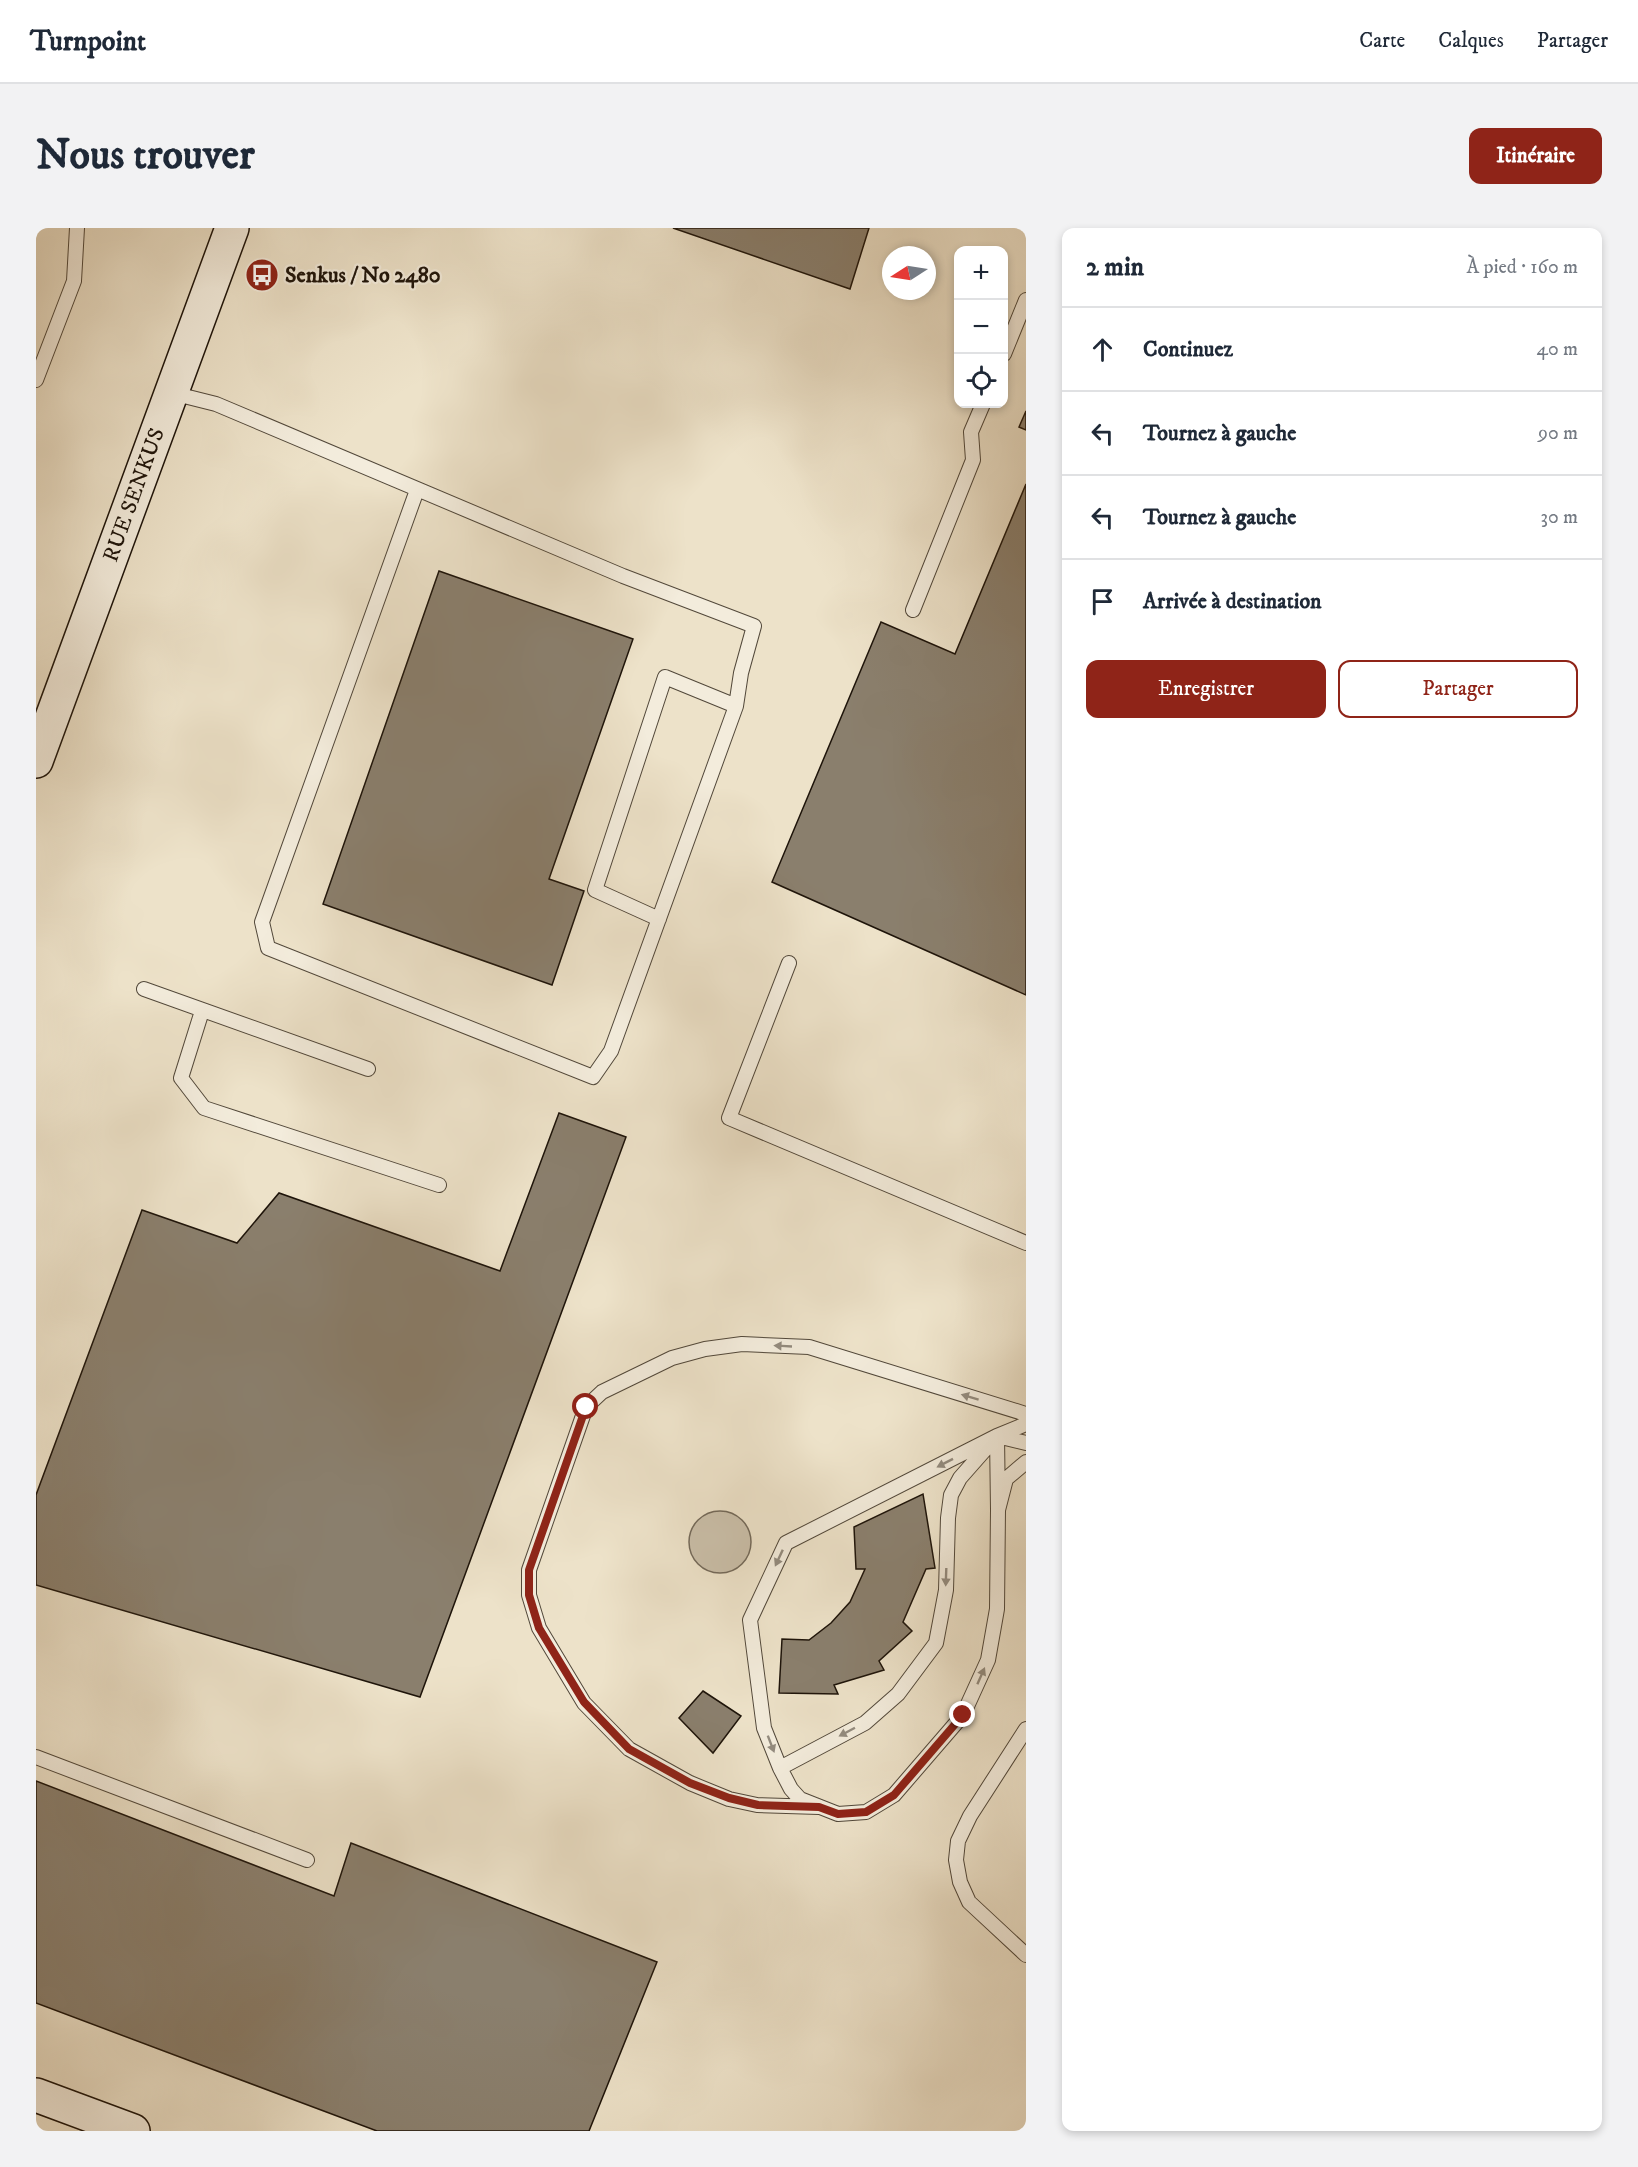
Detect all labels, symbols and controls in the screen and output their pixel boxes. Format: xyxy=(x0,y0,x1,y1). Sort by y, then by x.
text: Turnpoint xyxy=(30,24,146,59)
text: Carte xyxy=(1359,28,1405,54)
text: Calques xyxy=(1438,28,1504,54)
text: Partager xyxy=(1537,28,1608,54)
button: Itinéraire xyxy=(1469,128,1602,184)
text: Nous trouver xyxy=(36,130,255,182)
north arrow xyxy=(882,246,936,300)
map controls xyxy=(954,246,1008,408)
button: + xyxy=(954,246,1008,300)
text: 2 min xyxy=(1086,251,1144,284)
text: À pied · 160 m xyxy=(1466,255,1578,280)
bus stop icon: Senkus / No 2480 xyxy=(244,257,280,293)
place label: Senkus / No 2480 xyxy=(285,262,441,289)
button: − xyxy=(954,300,1008,354)
icon: ahead xyxy=(1086,333,1119,366)
text: Continuez xyxy=(1143,336,1233,363)
text: 40 m xyxy=(1536,337,1578,362)
button: locate xyxy=(954,354,1008,408)
icon: left xyxy=(1086,417,1119,450)
text: Tournez à gauche xyxy=(1143,420,1296,447)
text: 90 m xyxy=(1538,421,1578,446)
street label: RUE SENKUS xyxy=(97,424,171,566)
icon: left xyxy=(1086,501,1119,534)
text: Tournez à gauche xyxy=(1143,504,1296,531)
text: 30 m xyxy=(1540,505,1578,530)
icon: arrive xyxy=(1086,585,1119,618)
text: Arrivée à destination xyxy=(1143,588,1322,615)
button: Enregistrer xyxy=(1086,660,1326,718)
button: Partager xyxy=(1338,660,1578,718)
one-way arrow xyxy=(773,1341,792,1350)
one-way arrow xyxy=(961,1392,979,1401)
route start xyxy=(572,1393,598,1419)
one-way arrow xyxy=(936,1458,953,1467)
one-way arrow xyxy=(774,1550,783,1567)
one-way arrow xyxy=(942,1567,951,1586)
one-way arrow xyxy=(976,1667,986,1685)
route end xyxy=(949,1701,975,1727)
one-way arrow xyxy=(838,1727,855,1737)
one-way arrow xyxy=(766,1736,776,1754)

